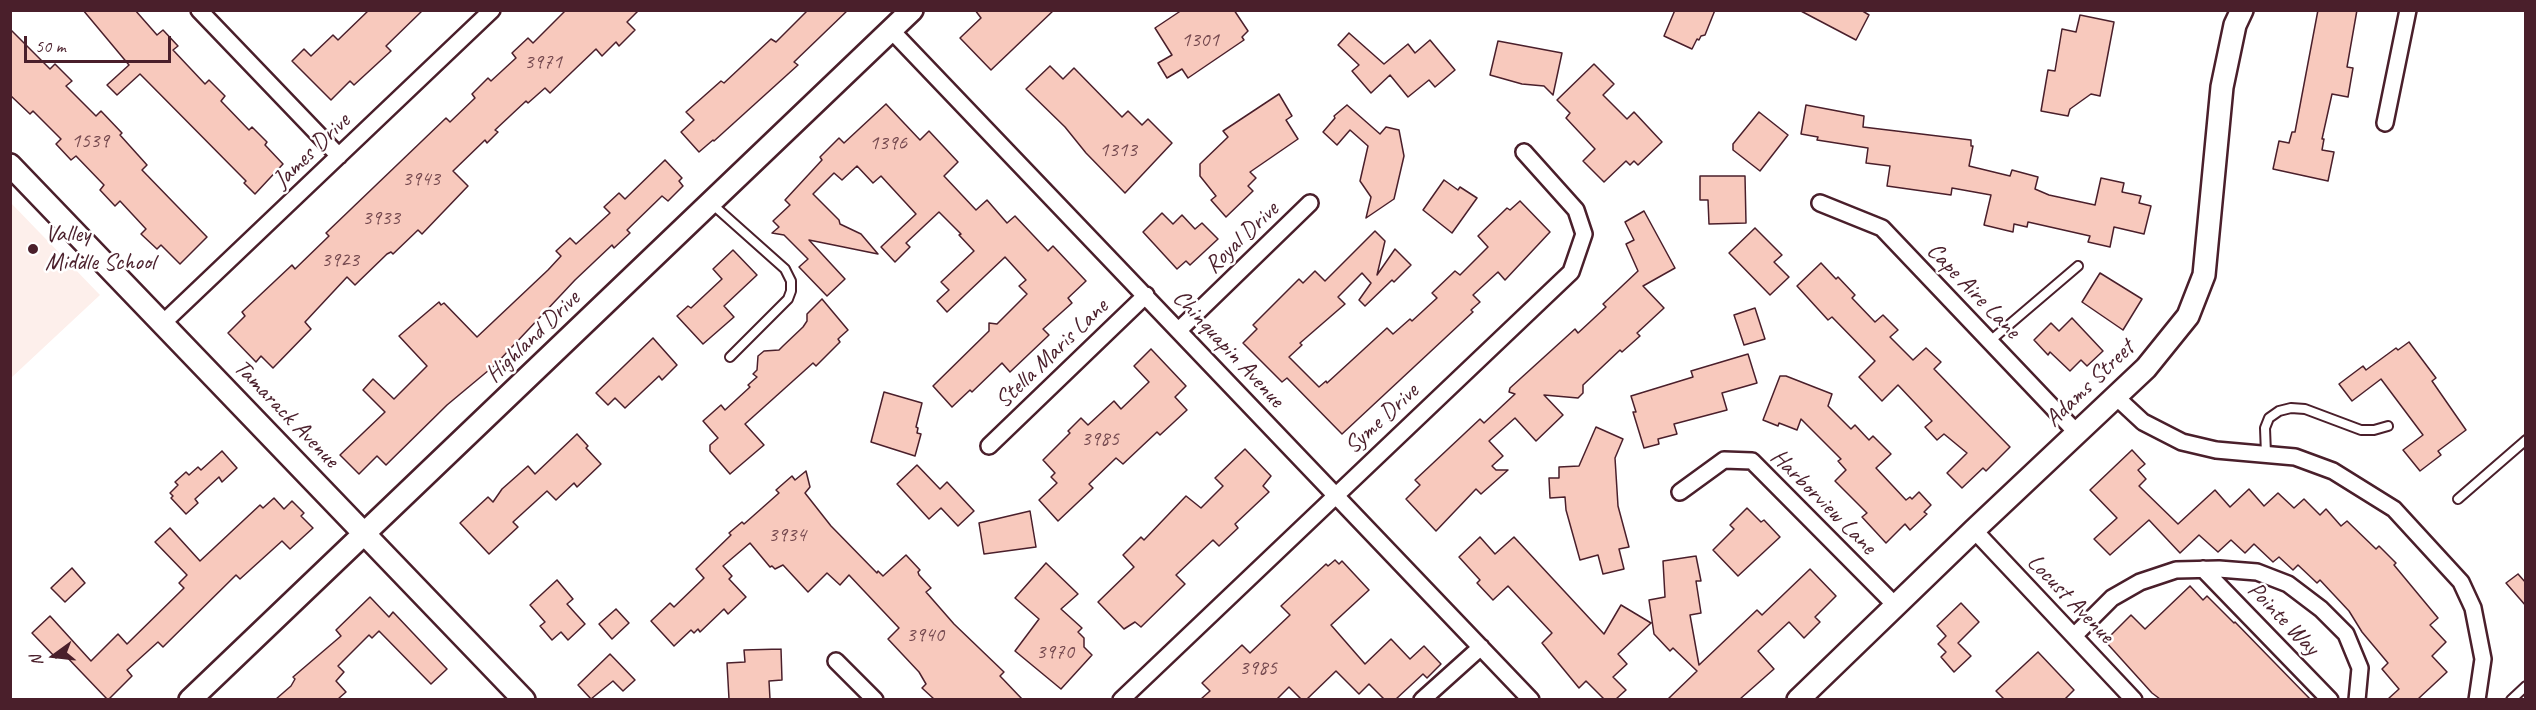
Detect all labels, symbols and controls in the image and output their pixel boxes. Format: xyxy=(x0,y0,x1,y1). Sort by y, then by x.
scale bar xyxy=(27,24,174,62)
house number: 1301 xyxy=(1181,27,1219,53)
text: 50 m xyxy=(35,35,66,57)
house number: 3971 xyxy=(524,49,562,75)
street label: James Drive xyxy=(267,107,357,195)
house number: 1539 xyxy=(71,128,109,154)
house number: 1396 xyxy=(869,130,907,156)
house number: 1313 xyxy=(1099,137,1137,163)
house number: 3943 xyxy=(402,166,440,192)
street label: Royal Drive xyxy=(1199,196,1285,280)
house number: 3933 xyxy=(362,205,400,231)
place label: Valley Middle School xyxy=(45,221,155,277)
street label: Cape Aire Lane xyxy=(1920,237,2026,345)
marker: Valley Middle School xyxy=(26,242,40,256)
house number: 3923 xyxy=(321,247,359,273)
street label: Chinquapin Avenue xyxy=(1166,284,1290,414)
street label: Highland Drive xyxy=(480,285,586,389)
street label: Stella Maris Lane xyxy=(990,293,1114,415)
street label: Adams Street xyxy=(2039,334,2141,434)
street label: Tamarack Avenue xyxy=(227,354,345,474)
street label: Syme Drive xyxy=(1339,377,1425,461)
house number: 3985 xyxy=(1081,426,1119,452)
street label: Harborview Lane xyxy=(1764,443,1882,561)
house number: 3934 xyxy=(768,522,806,548)
street label: Locust Avenue xyxy=(2020,548,2120,650)
street label: Pointe Way xyxy=(2241,576,2325,662)
house number: 3940 xyxy=(906,622,944,648)
north arrow xyxy=(24,626,84,686)
house number: 3970 xyxy=(1036,639,1074,665)
text: N xyxy=(26,653,48,668)
house number: 3985 xyxy=(1239,655,1277,681)

